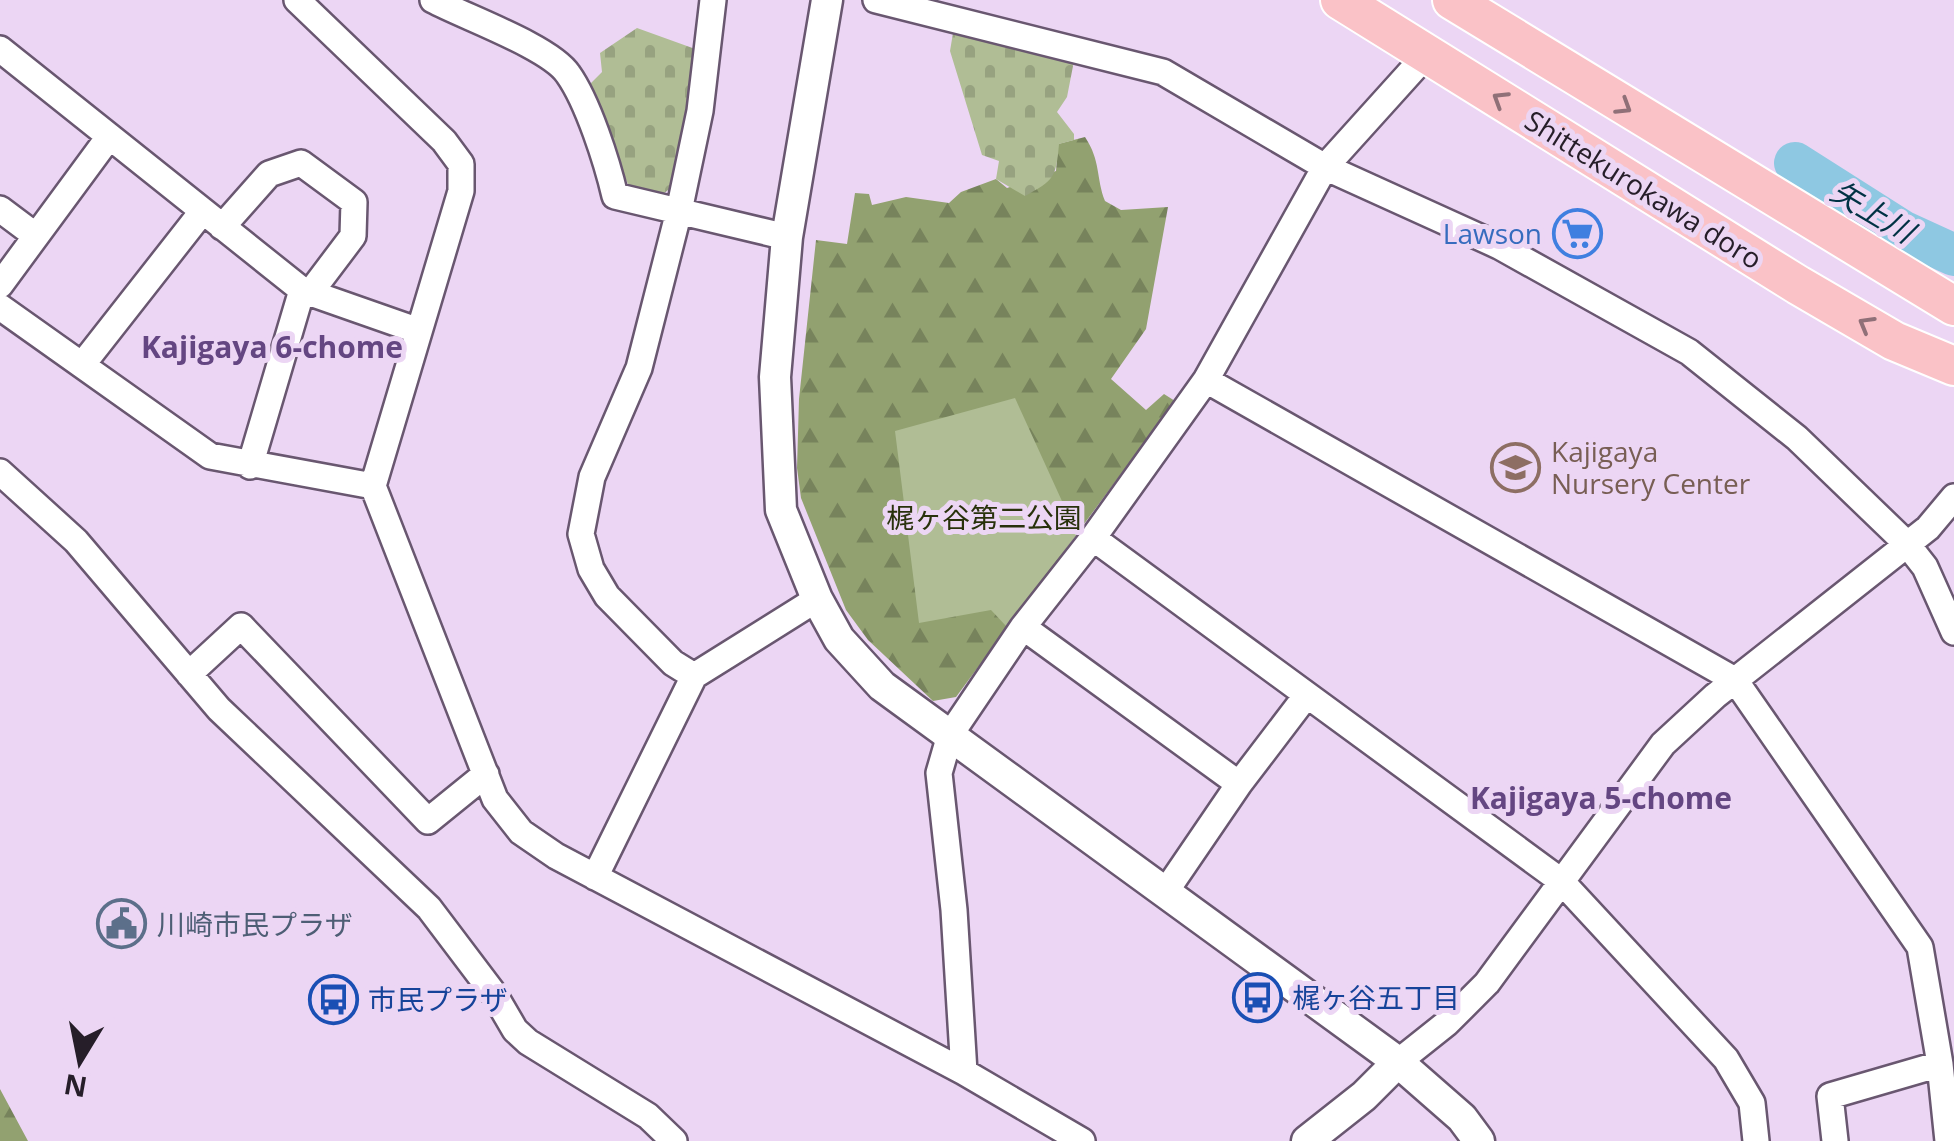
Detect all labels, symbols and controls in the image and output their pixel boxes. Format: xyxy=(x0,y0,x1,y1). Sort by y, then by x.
one-way arrow xyxy=(1492,93,1510,112)
one-way arrow xyxy=(1613,95,1631,114)
street label: Shittekurokawa doro xyxy=(1518,101,1770,277)
water label: 矢上川 xyxy=(1824,170,1925,253)
supermarket icon: Lawson xyxy=(1551,207,1603,259)
place label: Lawson xyxy=(1443,214,1542,252)
one-way arrow xyxy=(1859,317,1877,337)
district label: Kajigaya 6-chome xyxy=(141,326,403,367)
place label: Kajigaya Nursery Center xyxy=(1551,432,1751,502)
school or university icon: Kajigaya Nursery Center xyxy=(1490,441,1542,493)
park label: 梶ヶ谷第二公園 xyxy=(886,498,1082,536)
district label: Kajigaya 5-chome xyxy=(1470,777,1732,818)
public building icon: 川崎市民プラザ xyxy=(96,898,148,950)
place label: 川崎市民プラザ xyxy=(157,905,353,943)
bus stop icon: 梶ヶ谷五丁目 xyxy=(1231,971,1283,1023)
bus stop icon: 市民プラザ xyxy=(307,973,359,1025)
place label: 梶ヶ谷五丁目 xyxy=(1292,978,1460,1016)
place label: 市民プラザ xyxy=(368,980,508,1018)
north arrow xyxy=(30,1011,130,1111)
text: N xyxy=(61,1066,90,1107)

